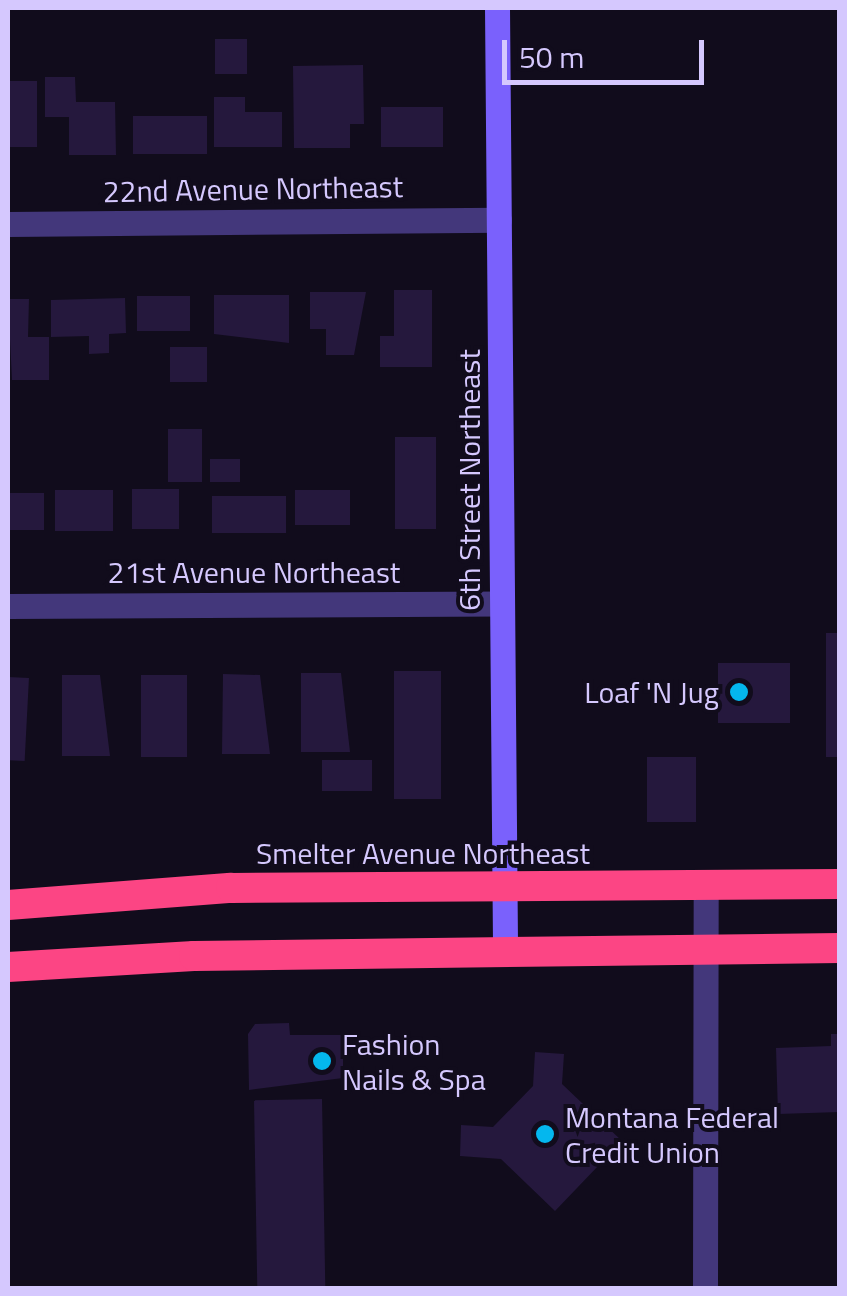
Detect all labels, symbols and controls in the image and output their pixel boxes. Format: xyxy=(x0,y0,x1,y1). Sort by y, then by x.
scale bar xyxy=(507,20,710,82)
text: 50 m xyxy=(519,34,584,80)
street label: 22nd Avenue Northeast xyxy=(103,168,403,210)
street label: 6th Street Northeast xyxy=(451,349,487,611)
street label: 21st Avenue Northeast xyxy=(108,554,400,590)
place label: Loaf 'N Jug xyxy=(584,674,719,710)
marker: Loaf 'N Jug xyxy=(728,681,750,703)
street label: Smelter Avenue Northeast xyxy=(256,835,590,871)
place label: Fashion Nails & Spa xyxy=(342,1026,486,1096)
marker: Fashion Nails & Spa xyxy=(311,1050,333,1072)
place label: Montana Federal Credit Union xyxy=(565,1099,779,1170)
marker: Montana Federal Credit Union xyxy=(534,1123,556,1145)

